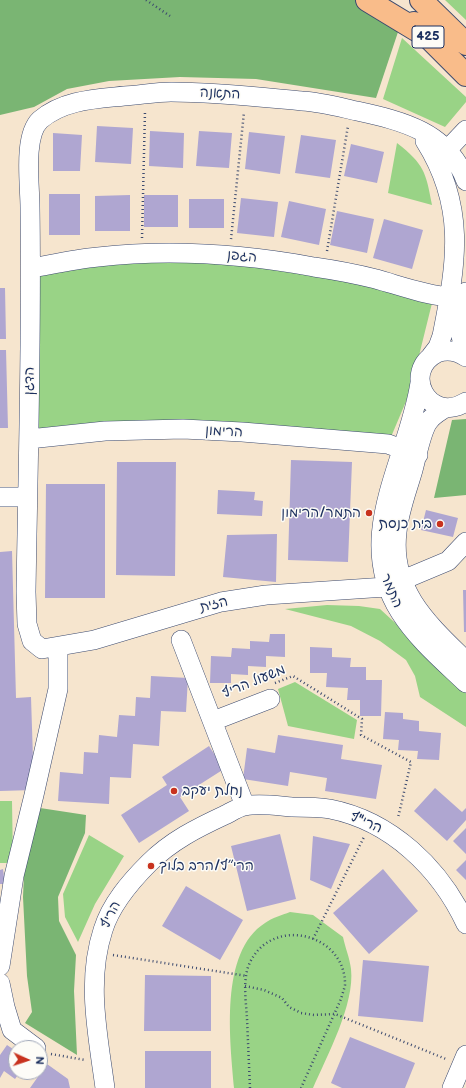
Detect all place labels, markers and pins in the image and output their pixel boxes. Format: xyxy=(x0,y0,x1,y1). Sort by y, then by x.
place label: התמר/הרימון xyxy=(281,505,361,521)
marker: התמר/הרימון xyxy=(364,508,374,518)
place label: בית כנסת xyxy=(378,516,432,532)
marker: בית כנסת xyxy=(435,519,445,529)
place label: נחלת יעקב xyxy=(182,783,243,799)
marker: נחלת יעקב xyxy=(169,786,179,796)
place label: הרי״ף/הרב בלוך xyxy=(159,858,254,874)
marker: הרי״ף/הרב בלוך xyxy=(146,861,156,871)

